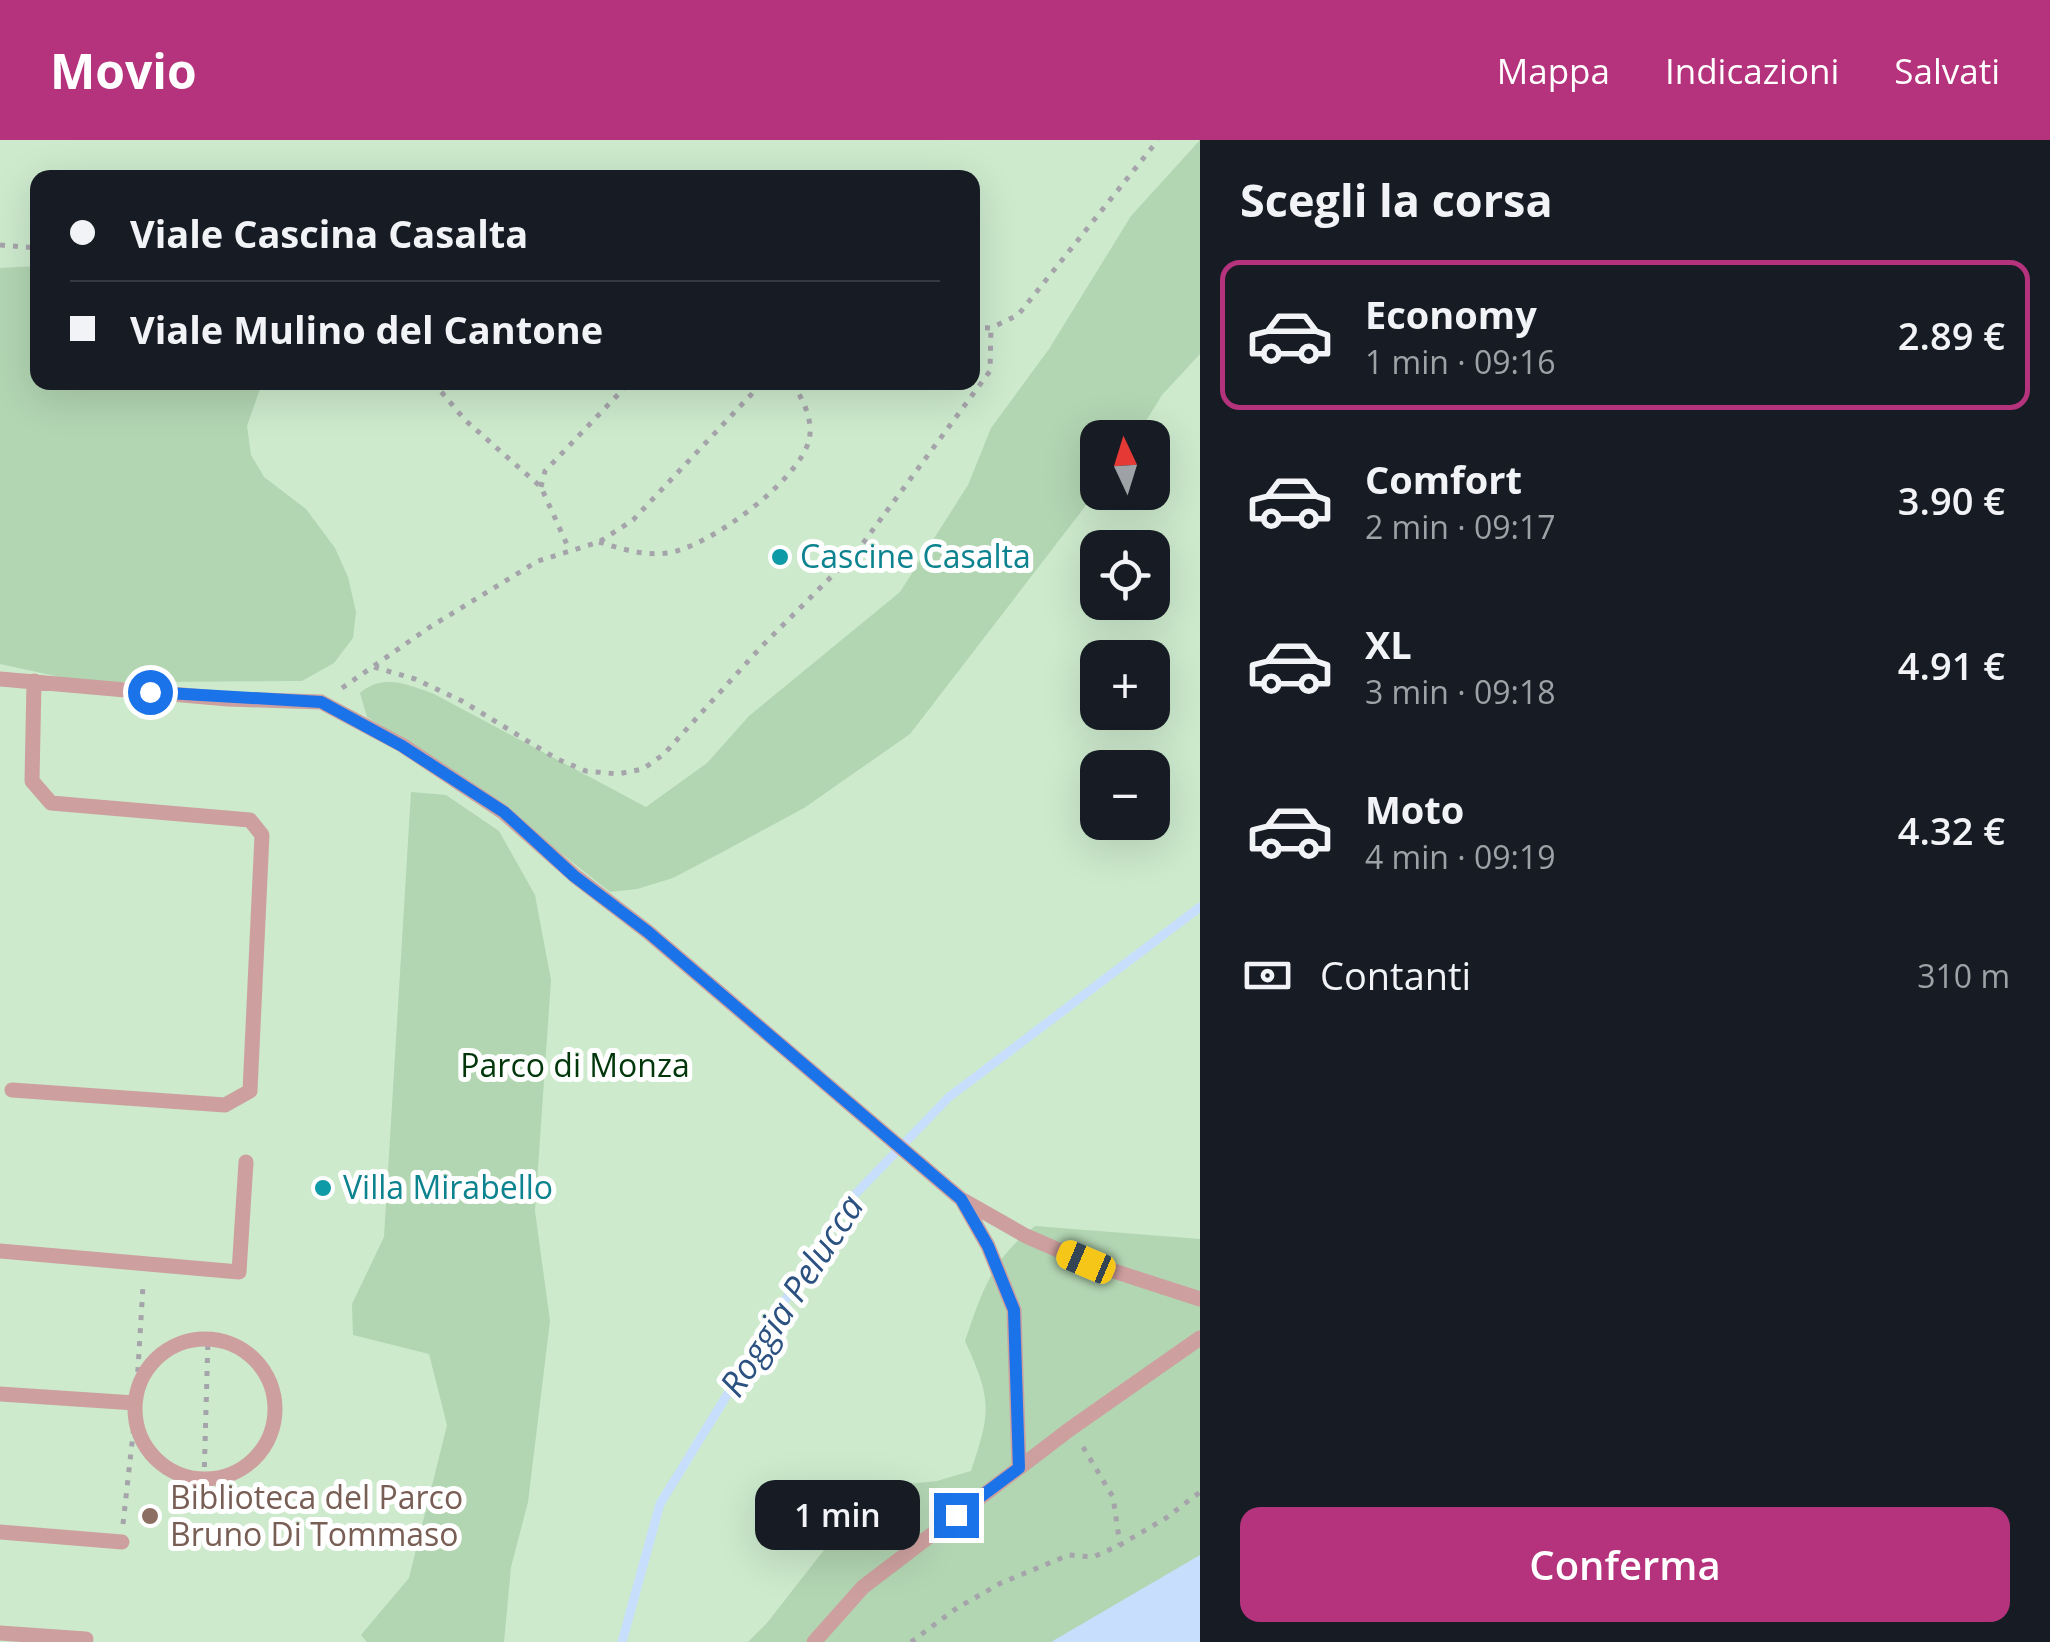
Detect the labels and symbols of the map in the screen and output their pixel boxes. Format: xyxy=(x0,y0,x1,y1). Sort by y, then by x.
north arrow xyxy=(1080,420,1170,510)
place label: Cascine Casalta xyxy=(800,534,1031,577)
marker: Cascine Casalta xyxy=(769,546,791,568)
route start xyxy=(128,670,173,715)
park label: Parco di Monza xyxy=(460,1043,690,1086)
place label: Villa Mirabello xyxy=(343,1165,553,1208)
marker: Villa Mirabello xyxy=(312,1177,334,1199)
water label: Roggia Pelucca xyxy=(708,1185,874,1405)
car xyxy=(1053,1236,1119,1288)
place label: Biblioteca del Parco Bruno Di Tommaso xyxy=(170,1475,463,1555)
callout: 1 min xyxy=(756,1480,921,1550)
route end xyxy=(934,1493,979,1538)
marker: Biblioteca del Parco Bruno Di Tommaso xyxy=(139,1505,161,1527)

